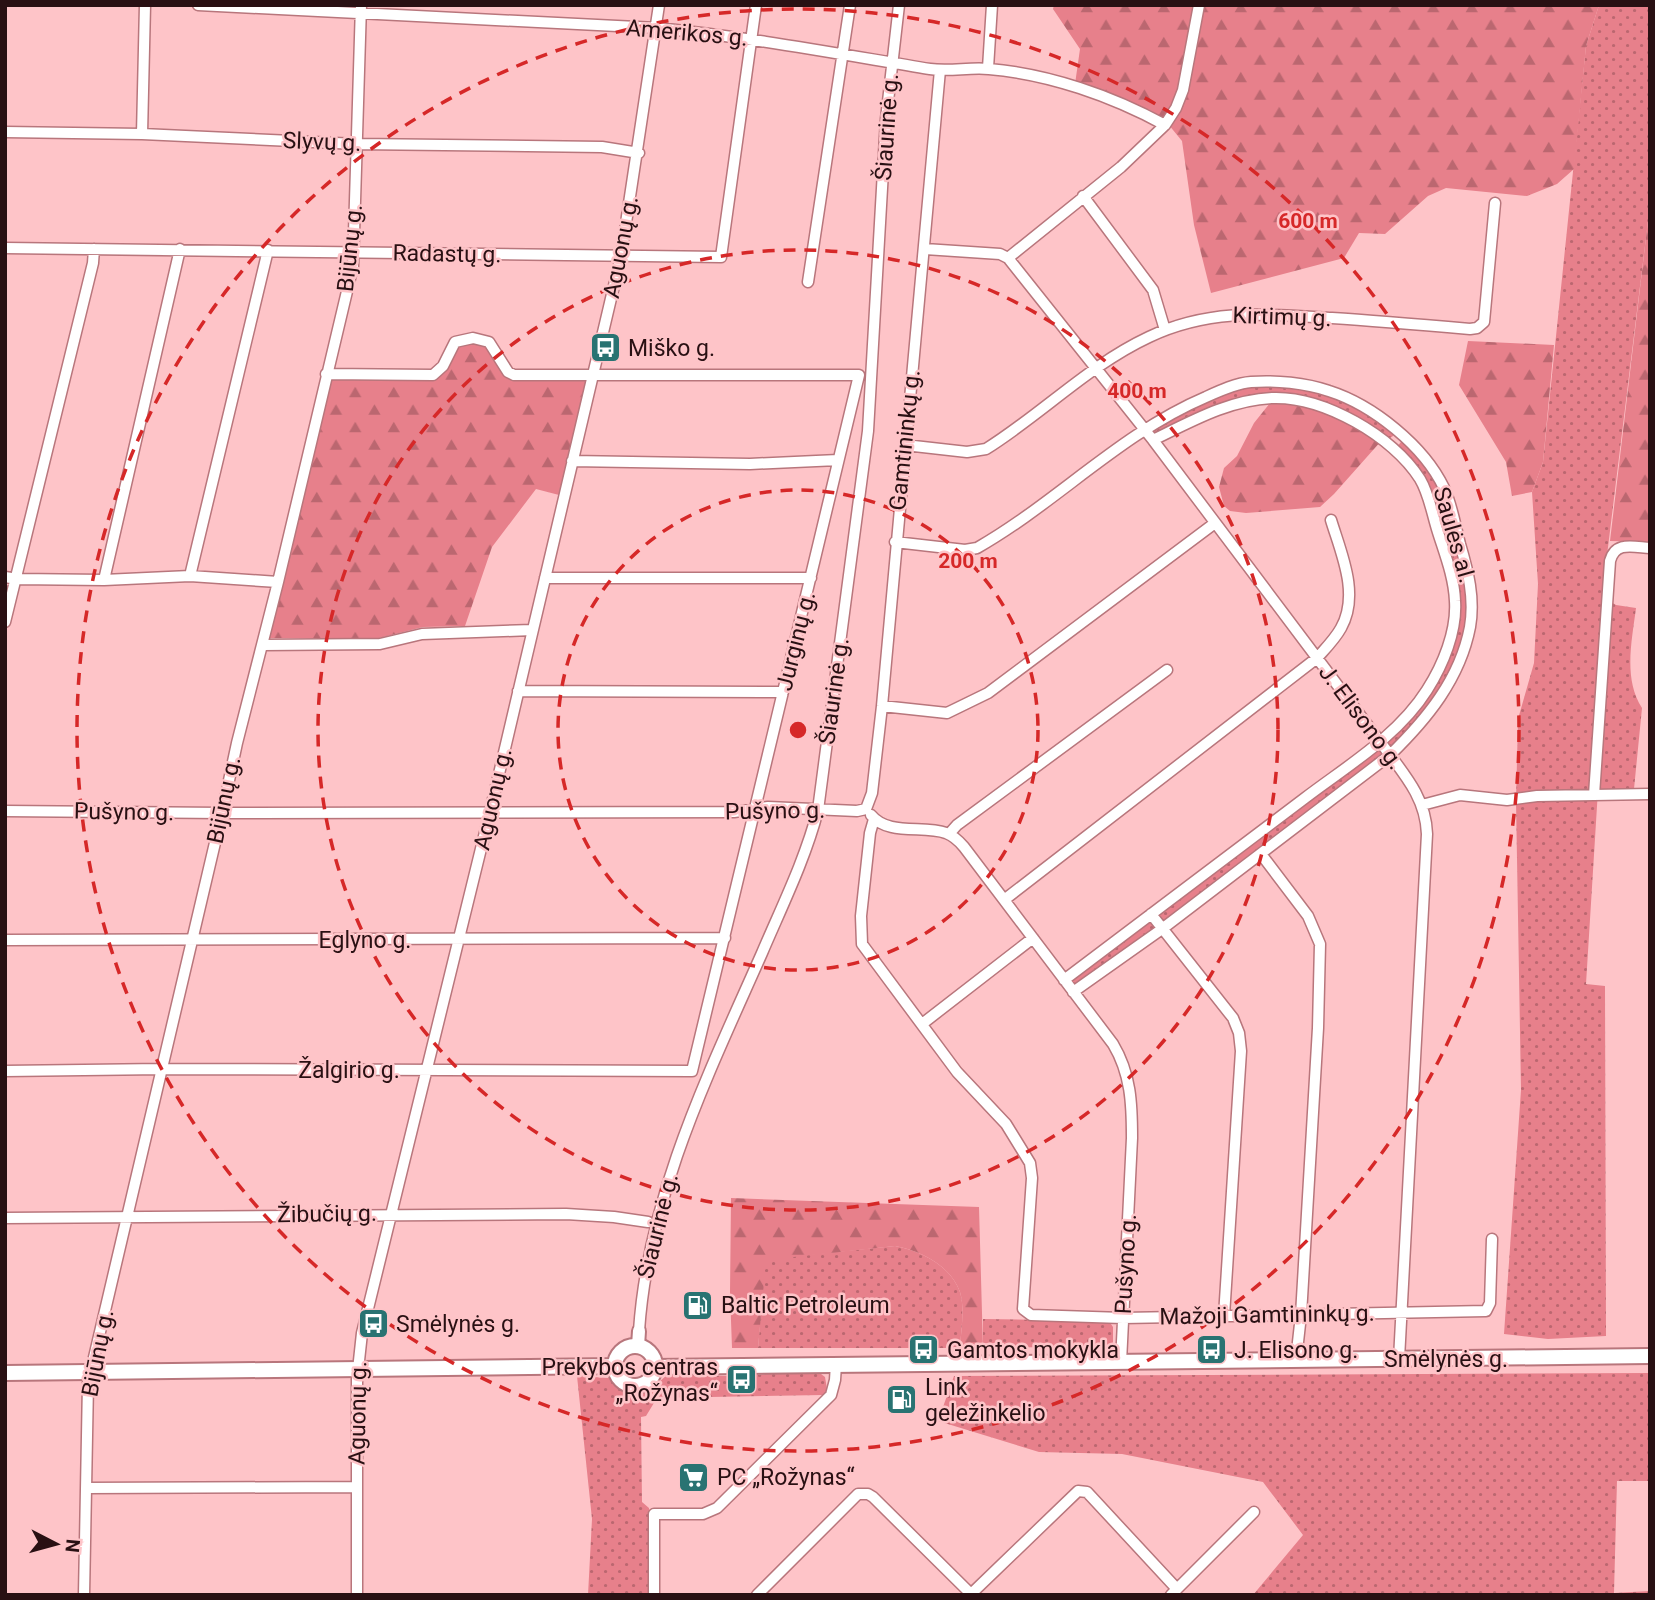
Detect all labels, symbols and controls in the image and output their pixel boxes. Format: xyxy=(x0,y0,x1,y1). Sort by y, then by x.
street label: Amerikos g. xyxy=(625,14,749,52)
street label: Šiaurinė g. xyxy=(869,72,904,182)
street label: Slyvų g. xyxy=(282,127,362,157)
street label: Aguonų g. xyxy=(598,193,644,301)
street label: Bijūnų g. xyxy=(332,203,368,293)
text: 600 m xyxy=(1278,209,1338,233)
street label: Radastų g. xyxy=(392,240,502,268)
street label: Kirtimų g. xyxy=(1232,302,1332,332)
bus stop icon: Miško g. xyxy=(588,331,622,365)
place label: Miško g. xyxy=(628,335,715,362)
street label: Gamtininkų g. xyxy=(884,368,926,512)
text: 400 m xyxy=(1107,379,1167,403)
street label: Saulės al. xyxy=(1427,484,1481,586)
text: 200 m xyxy=(938,549,998,573)
street label: Jurginų g. xyxy=(771,588,821,694)
street label: Šiaurinė g. xyxy=(812,636,855,746)
street label: J. Elisono g. xyxy=(1313,659,1409,775)
centre of rings xyxy=(786,718,810,742)
street label: Aguonų g. xyxy=(468,745,518,853)
street label: Bijūnų g. xyxy=(202,754,246,846)
street label: Pušyno g. xyxy=(725,797,825,825)
street label: Pušyno g. xyxy=(74,798,174,826)
street label: Eglyno g. xyxy=(319,927,411,954)
street label: Žalgirio g. xyxy=(298,1056,400,1084)
street label: Šiaurinė g. xyxy=(631,1170,684,1281)
street label: Žibučių g. xyxy=(277,1199,377,1228)
street label: Pušyno g. xyxy=(1110,1213,1142,1315)
fuel station icon: Baltic Petroleum xyxy=(681,1288,715,1322)
place label: Baltic Petroleum xyxy=(721,1292,890,1319)
street label: Mažoji Gamtininkų g. xyxy=(1159,1300,1375,1330)
street label: Bijūnų g. xyxy=(76,1307,120,1399)
bus stop icon: Smėlynės g. xyxy=(356,1307,390,1341)
place label: Smėlynės g. xyxy=(396,1311,520,1338)
bus stop icon: Gamtos mokykla xyxy=(907,1333,941,1367)
bus stop icon: J. Elisono g. xyxy=(1194,1333,1228,1367)
place label: Gamtos mokykla xyxy=(947,1337,1119,1364)
place label: J. Elisono g. xyxy=(1234,1337,1358,1364)
street label: Smėlynės g. xyxy=(1384,1346,1508,1373)
place label: Prekybos centras „Rožynas“ xyxy=(541,1354,718,1407)
street label: Aguonų g. xyxy=(344,1361,372,1465)
bus stop icon: Prekybos centras „Rožynas“ xyxy=(724,1363,758,1397)
place label: Link geležinkelio xyxy=(925,1374,1046,1427)
fuel station icon: Link geležinkelio xyxy=(885,1383,919,1417)
supermarket icon: PC „Rožynas“ xyxy=(677,1460,711,1494)
place label: PC „Rožynas“ xyxy=(717,1464,855,1491)
north arrow xyxy=(21,1509,91,1579)
text: N xyxy=(60,1538,85,1554)

